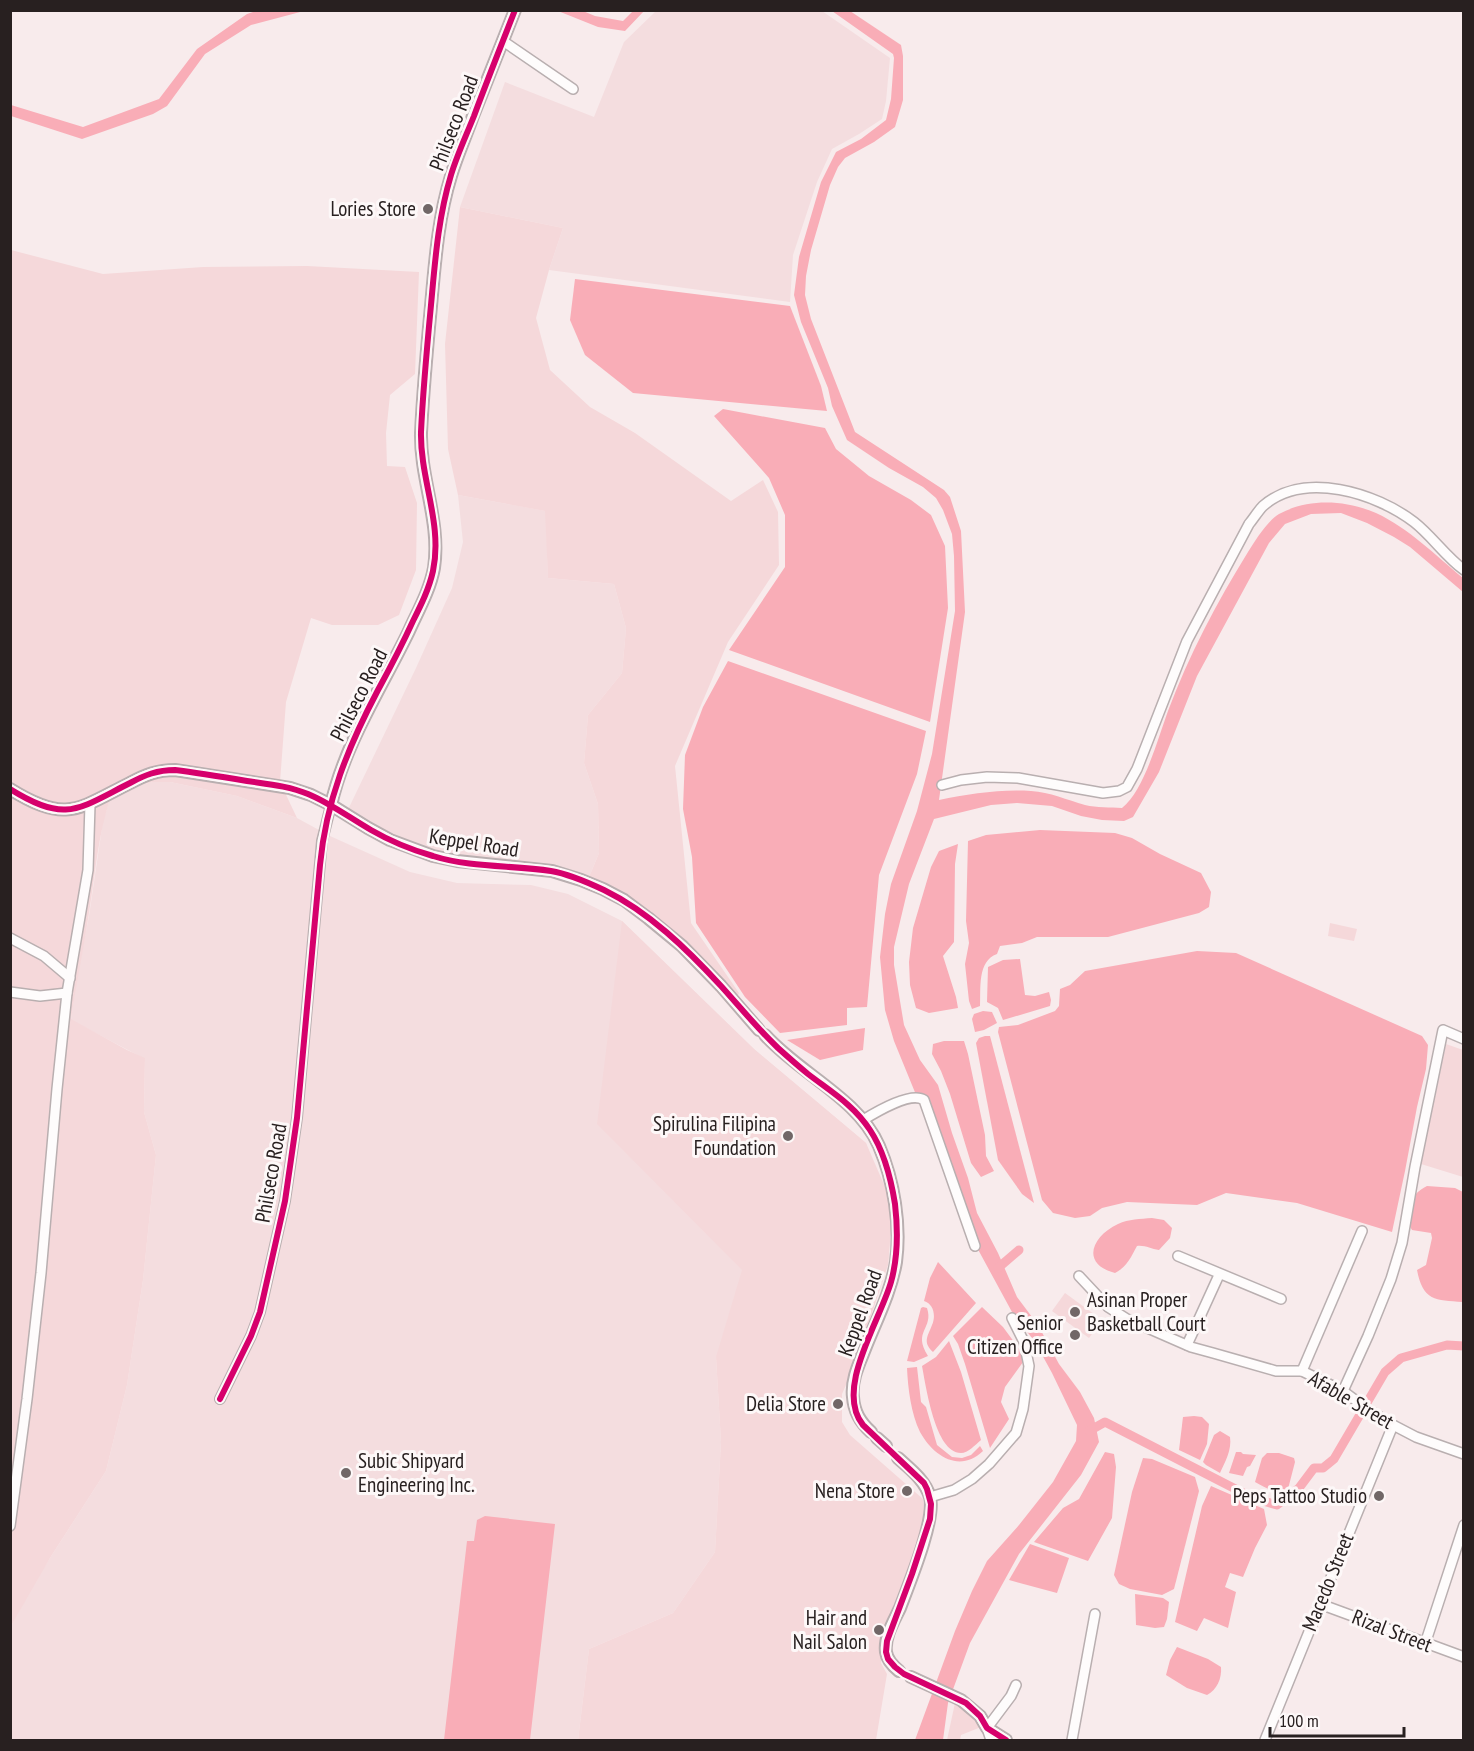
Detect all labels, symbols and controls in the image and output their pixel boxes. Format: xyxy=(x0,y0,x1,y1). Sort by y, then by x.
street label: Philseco Road xyxy=(423,71,484,174)
place label: Lories Store xyxy=(331,195,416,222)
marker: Lories Store xyxy=(421,202,435,216)
street label: Philseco Road xyxy=(324,644,393,746)
street label: Keppel Road xyxy=(427,822,521,863)
place label: Spirulina Filipina Foundation xyxy=(653,1110,776,1161)
street label: Philseco Road xyxy=(249,1121,293,1225)
marker: Spirulina Filipina Foundation xyxy=(781,1129,795,1143)
street label: Keppel Road xyxy=(831,1266,888,1360)
place label: Asinan Proper Basketball Court xyxy=(1087,1286,1206,1337)
marker: Asinan Proper Basketball Court xyxy=(1068,1305,1082,1319)
place label: Senior Citizen Office xyxy=(967,1309,1063,1360)
marker: Senior Citizen Office xyxy=(1068,1328,1082,1342)
street label: Afable Street xyxy=(1304,1364,1399,1435)
place label: Delia Store xyxy=(746,1390,826,1417)
marker: Delia Store xyxy=(831,1397,845,1411)
place label: Subic Shipyard Engineering Inc. xyxy=(358,1447,475,1498)
marker: Subic Shipyard Engineering Inc. xyxy=(339,1466,353,1480)
place label: Nena Store xyxy=(815,1477,895,1504)
place label: Peps Tattoo Studio xyxy=(1233,1482,1367,1509)
marker: Nena Store xyxy=(900,1484,914,1498)
marker: Peps Tattoo Studio xyxy=(1372,1489,1386,1503)
street label: Macedo Street xyxy=(1296,1528,1360,1635)
street label: Rizal Street xyxy=(1348,1603,1436,1658)
place label: Hair and Nail Salon xyxy=(793,1604,867,1655)
marker: Hair and Nail Salon xyxy=(872,1623,886,1637)
scale bar xyxy=(1270,1700,1404,1738)
text: 100 m xyxy=(1279,1709,1319,1732)

